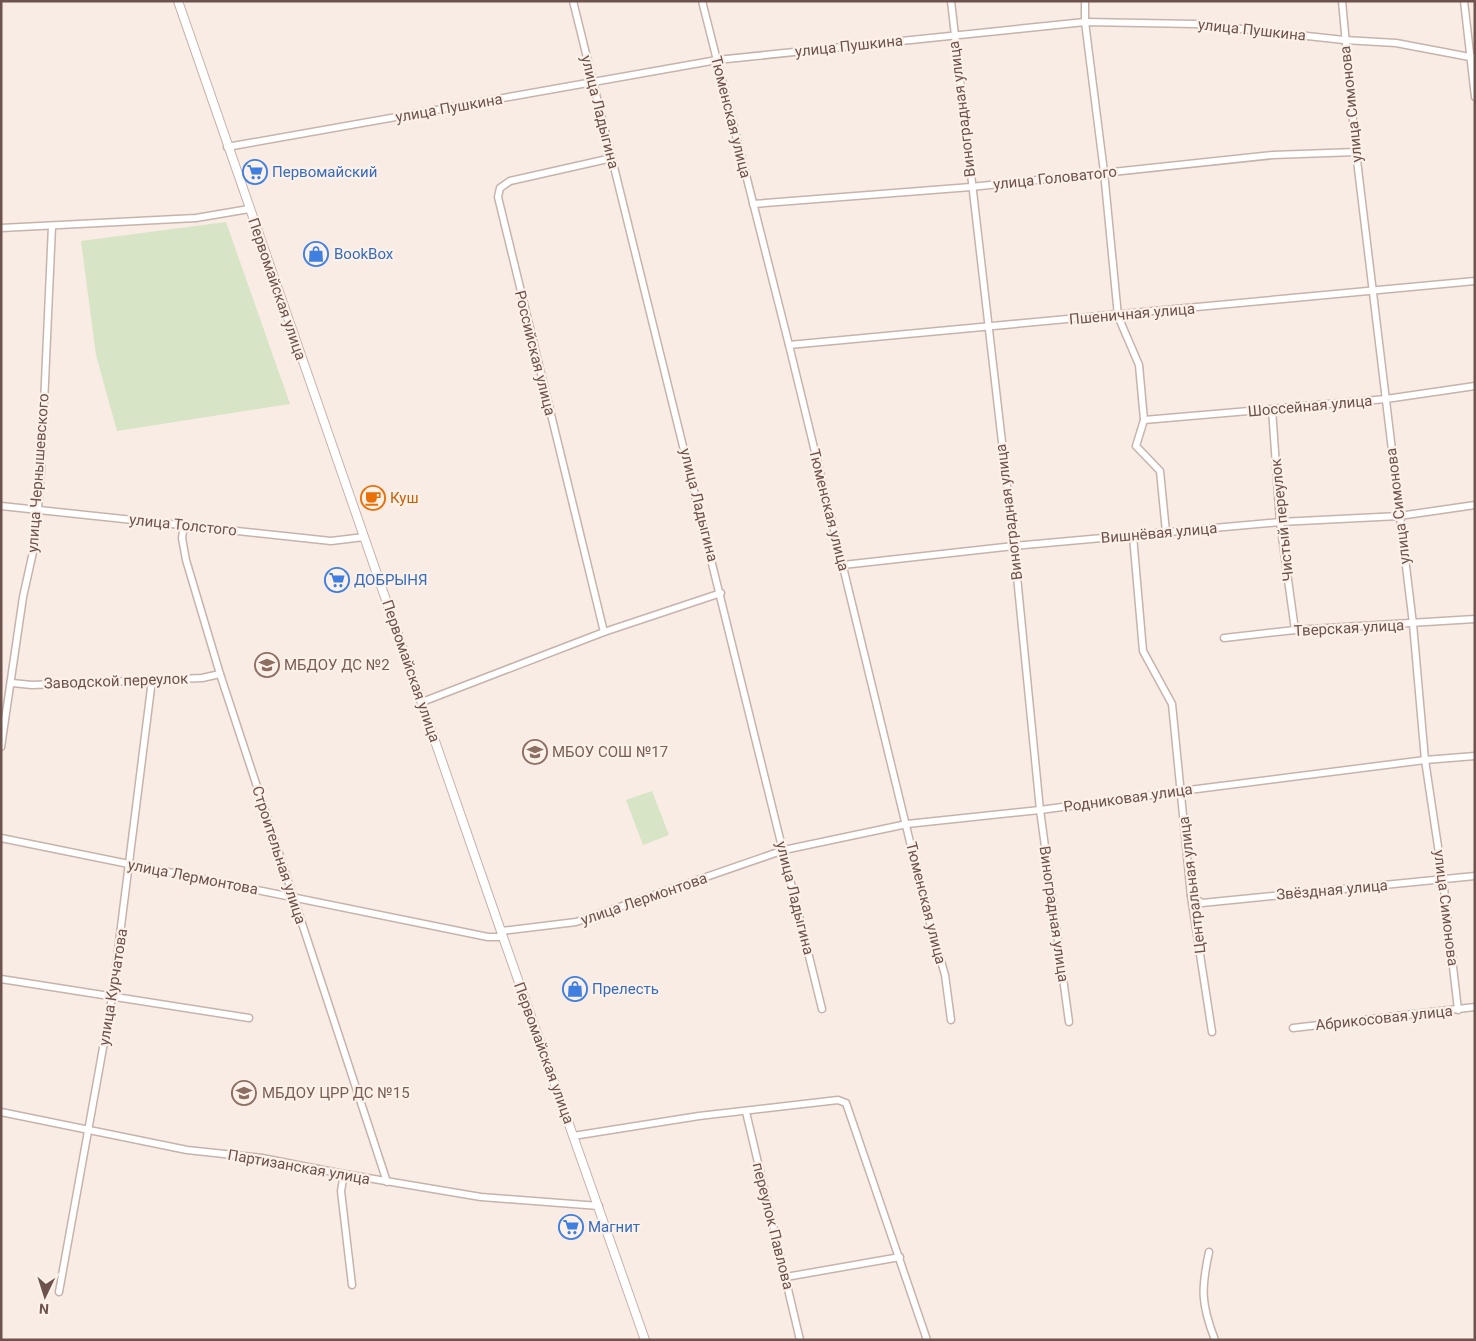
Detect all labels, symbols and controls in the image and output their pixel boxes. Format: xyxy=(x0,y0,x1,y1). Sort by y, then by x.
street label: улица Пушкина xyxy=(1197,15,1307,45)
street label: улица Пушкина xyxy=(794,31,904,61)
street label: Виноградная улица xyxy=(945,40,979,178)
street label: улица Симонова xyxy=(1336,45,1366,163)
street label: улица Ладыгина xyxy=(577,53,623,171)
street label: Тюменская улица xyxy=(707,54,755,180)
street label: улица Пушкина xyxy=(394,90,504,126)
supermarket icon: Первомайский xyxy=(242,159,268,185)
place label: Первомайский xyxy=(272,163,377,181)
street label: улица Головатого xyxy=(992,163,1118,193)
street label: Первомайская улица xyxy=(244,215,310,363)
shop icon: BookBox xyxy=(303,241,329,267)
place label: BookBox xyxy=(334,245,394,263)
street label: Российская улица xyxy=(511,289,559,417)
street label: Пшеничная улица xyxy=(1068,300,1196,328)
street label: Шоссейная улица xyxy=(1247,392,1373,420)
street label: улица Чернышевского xyxy=(23,393,53,553)
street label: Виноградная улица xyxy=(992,443,1026,581)
street label: улица Ладыгина xyxy=(676,446,722,564)
street label: Тюменская улица xyxy=(805,447,853,573)
street label: улица Симонова xyxy=(1382,447,1414,565)
street label: Чистый переулок xyxy=(1267,458,1297,582)
cafe icon: Куш xyxy=(360,485,386,511)
place label: Куш xyxy=(390,489,419,507)
street label: улица Толстого xyxy=(128,510,238,540)
street label: Вишнёвая улица xyxy=(1100,519,1218,547)
supermarket icon: ДОБРЫНЯ xyxy=(324,567,350,593)
place label: ДОБРЫНЯ xyxy=(354,571,428,589)
street label: Первомайская улица xyxy=(378,597,444,745)
street label: Тверская улица xyxy=(1293,616,1405,640)
school or university icon: МБДОУ ДС №2 xyxy=(254,652,280,678)
place label: МБДОУ ДС №2 xyxy=(284,656,390,674)
street label: Заводской переулок xyxy=(43,669,189,693)
school or university icon: МБОУ СОШ №17 xyxy=(522,739,548,765)
place label: МБОУ СОШ №17 xyxy=(552,743,668,761)
street label: Родниковая улица xyxy=(1062,780,1194,816)
street label: Строительная улица xyxy=(248,784,310,926)
street label: Центральная улица xyxy=(1175,815,1209,955)
street label: улица Ладыгина xyxy=(772,839,818,957)
street label: Тюменская улица xyxy=(902,840,950,966)
street label: Виноградная улица xyxy=(1036,845,1072,983)
street label: улица Симонова xyxy=(1430,849,1462,967)
street label: улица Лермонтова xyxy=(126,856,260,898)
street label: улица Лермонтова xyxy=(578,869,710,929)
street label: Звёздная улица xyxy=(1275,876,1389,904)
street label: улица Курчатова xyxy=(95,927,131,1047)
shop icon: Прелесть xyxy=(562,976,588,1002)
street label: Первомайская улица xyxy=(510,980,578,1126)
place label: Прелесть xyxy=(592,980,659,998)
street label: Абрикосовая улица xyxy=(1315,1002,1453,1034)
school or university icon: МБДОУ ЦРР ДС №15 xyxy=(231,1080,257,1106)
place label: МБДОУ ЦРР ДС №15 xyxy=(262,1084,410,1102)
street label: Партизанская улица xyxy=(226,1146,372,1188)
street label: переулок Павлова xyxy=(749,1161,797,1291)
supermarket icon: Магнит xyxy=(558,1214,584,1240)
place label: Магнит xyxy=(588,1218,640,1236)
north arrow xyxy=(20,1271,70,1321)
text: N xyxy=(39,1301,50,1317)

